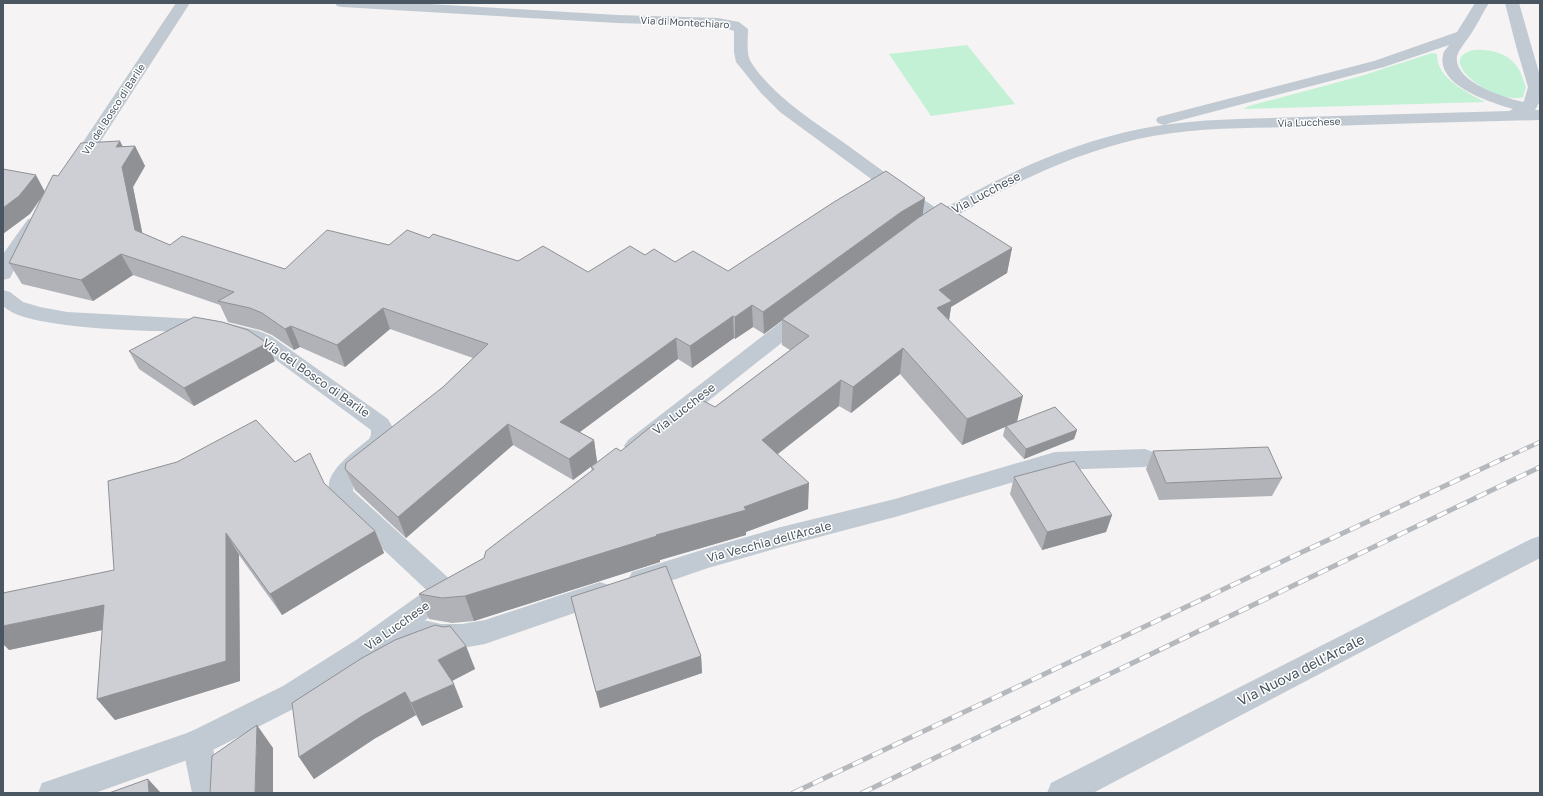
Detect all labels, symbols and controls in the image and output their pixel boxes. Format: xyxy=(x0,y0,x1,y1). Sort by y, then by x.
street label: Via di Montechiaro xyxy=(640,14,730,30)
street label: Via del Bosco di Barile xyxy=(79,61,147,157)
street label: Via Lucchese xyxy=(1277,115,1341,129)
street label: Via Lucchese xyxy=(949,168,1023,217)
street label: Via del Bosco di Barile xyxy=(260,335,373,420)
street label: Via Lucchese xyxy=(649,379,718,438)
street label: Via Vecchia dell'Arcale xyxy=(705,518,833,565)
street label: Via Lucchese xyxy=(361,598,432,653)
street label: Via Nuova dell'Arcale xyxy=(1234,630,1367,709)

